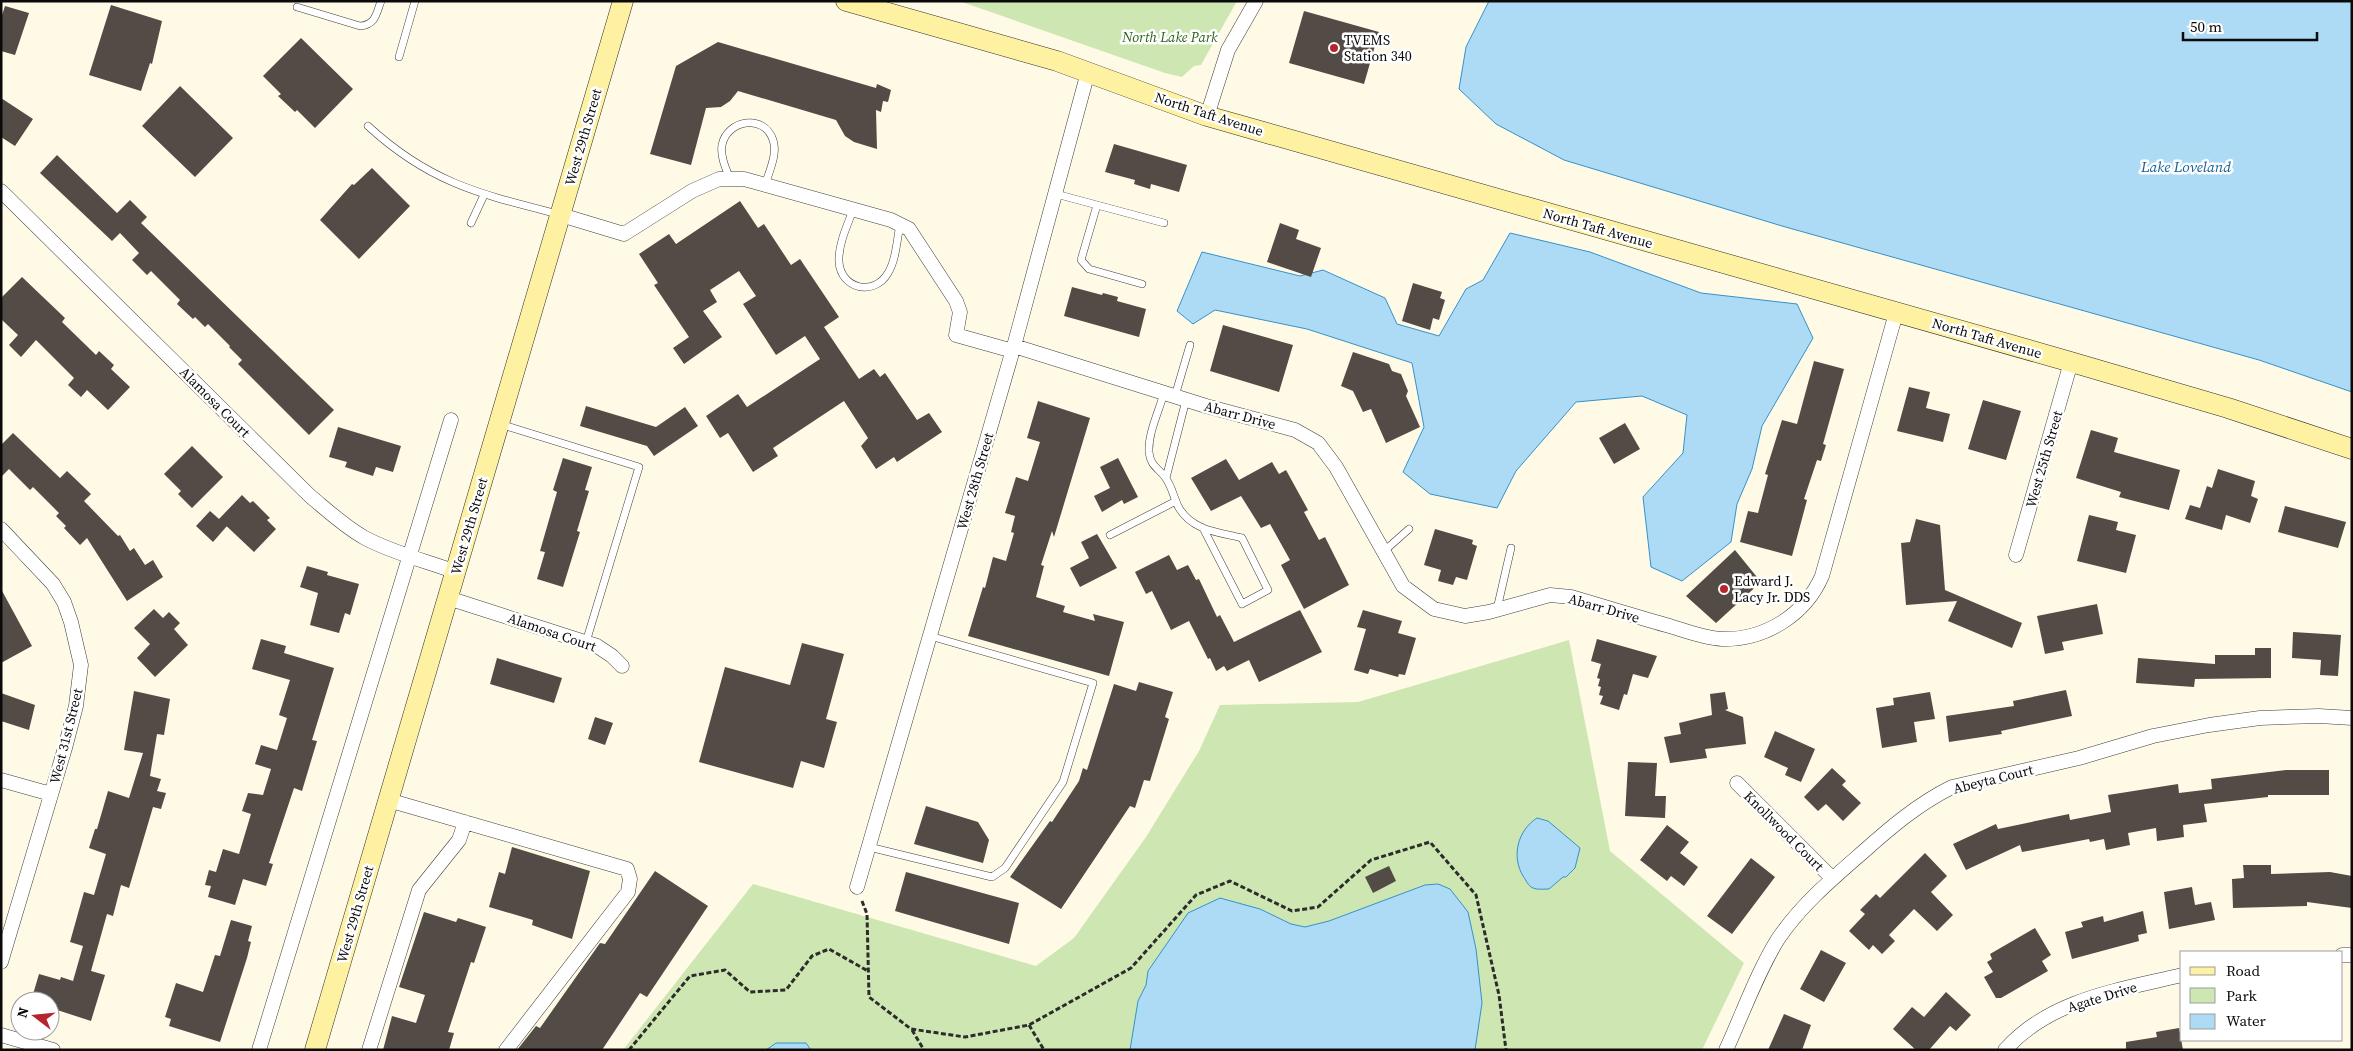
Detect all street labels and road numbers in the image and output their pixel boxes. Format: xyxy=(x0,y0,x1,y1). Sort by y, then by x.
street label: West 29th Street xyxy=(560,86,607,188)
street label: North Taft Avenue xyxy=(1152,87,1266,141)
street label: North Taft Avenue xyxy=(1541,203,1655,253)
street label: North Taft Avenue xyxy=(1930,313,2044,363)
street label: Alamosa Court xyxy=(175,362,255,442)
street label: Abarr Drive xyxy=(1202,396,1278,434)
street label: West 25th Street xyxy=(2021,408,2068,510)
street label: West 28th Street xyxy=(952,430,999,532)
street label: West 29th Street xyxy=(446,475,493,577)
street label: Abarr Drive xyxy=(1566,588,1642,628)
street label: Alamosa Court xyxy=(505,607,599,657)
street label: West 31st Street xyxy=(44,686,88,786)
street label: Abeyta Court xyxy=(1951,759,2036,799)
street label: Knollwood Court xyxy=(1740,787,1829,876)
street label: West 29th Street xyxy=(332,863,379,965)
street label: Agate Drive xyxy=(2065,977,2139,1017)

